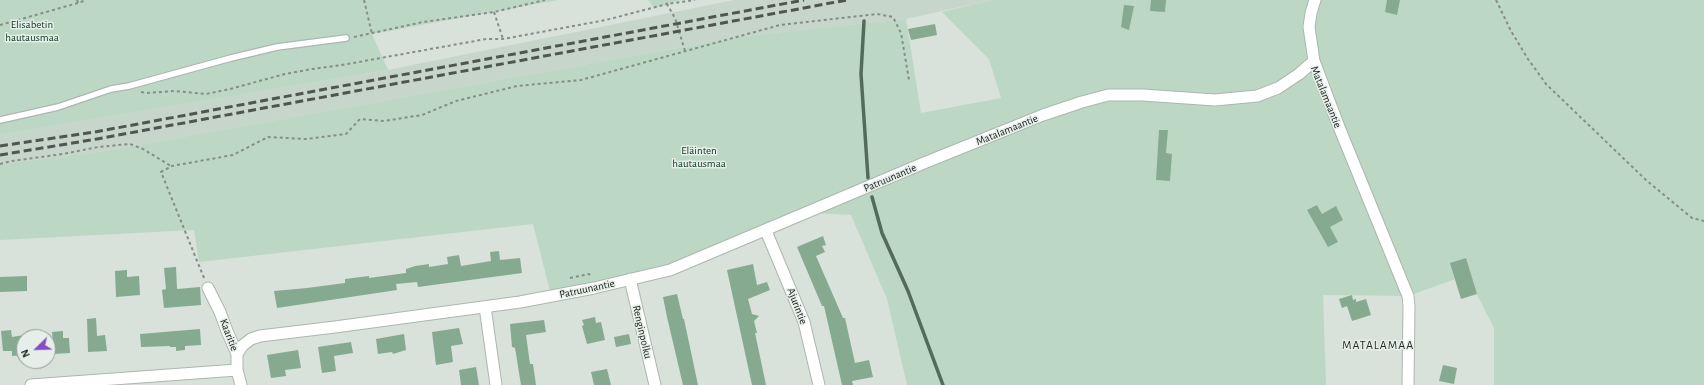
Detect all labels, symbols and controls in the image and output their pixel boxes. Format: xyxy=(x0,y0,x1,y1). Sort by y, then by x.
park label: Elisabetin hautausmaa xyxy=(5,18,59,44)
street label: Matalamaantie xyxy=(1308,64,1344,130)
street label: Matalamaantie xyxy=(974,112,1040,148)
park label: Eläinten hautausmaa xyxy=(672,144,726,170)
street label: Patruunantie xyxy=(862,161,918,195)
street label: Patruunantie xyxy=(558,277,616,301)
street label: Ajurintie xyxy=(784,286,810,326)
street label: Renginpolku xyxy=(629,304,655,360)
street label: Kaaritie xyxy=(217,317,241,353)
north arrow xyxy=(16,329,56,369)
district label: MATALAMAA xyxy=(1342,338,1414,352)
text: N xyxy=(19,348,32,359)

